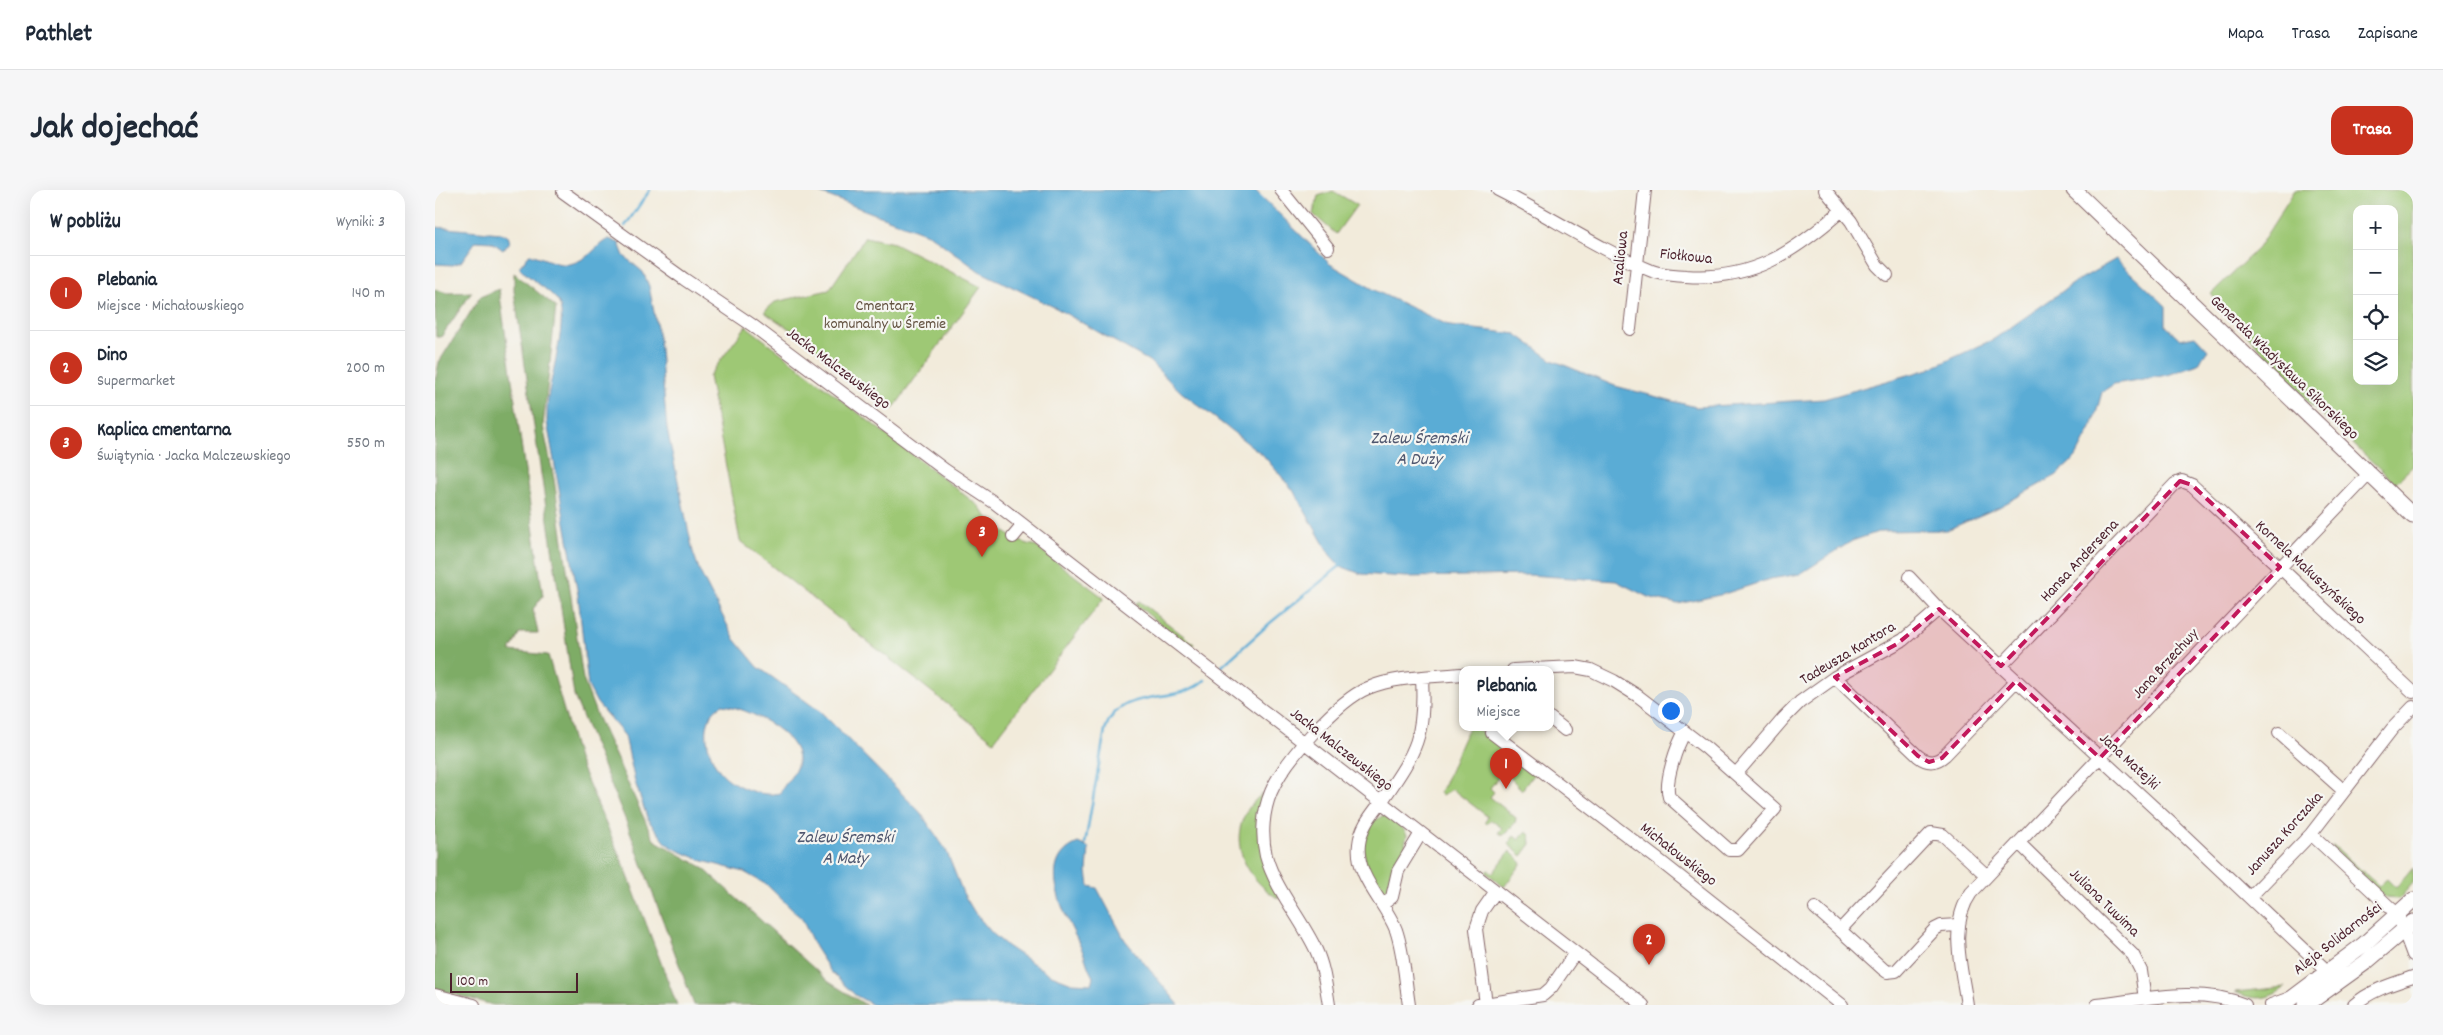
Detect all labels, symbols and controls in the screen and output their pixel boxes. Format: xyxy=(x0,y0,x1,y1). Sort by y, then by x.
text: Pathlet xyxy=(25,18,92,52)
text: Mapa xyxy=(2228,22,2263,47)
text: Trasa xyxy=(2291,22,2330,47)
text: Zapisane xyxy=(2358,22,2418,47)
text: Jak dojechać xyxy=(30,105,199,155)
button: Trasa xyxy=(2331,106,2413,155)
map controls xyxy=(2353,205,2398,385)
button: + xyxy=(2353,205,2398,250)
text: W pobliżu xyxy=(50,208,121,238)
text: Wyniki: 3 xyxy=(336,211,385,234)
street label: Azaliowa xyxy=(1607,229,1635,286)
street label: Fiołkowa xyxy=(1659,243,1714,271)
button: − xyxy=(2353,250,2398,295)
text: Plebania xyxy=(97,268,157,295)
text: 1 xyxy=(64,282,68,305)
text: 140 m xyxy=(351,282,385,305)
street label: Generała Władysława Sikorskiego xyxy=(2204,290,2364,446)
text: Miejsce · Michałowskiego xyxy=(97,295,244,318)
park label: Cmentarz komunalny w Śremie xyxy=(824,295,946,336)
button: locate xyxy=(2353,295,2398,340)
street label: Jacka Malczewskiego xyxy=(781,322,895,416)
button: layers xyxy=(2353,340,2398,385)
text: Dino xyxy=(97,343,128,370)
text: 2 xyxy=(63,357,70,380)
text: 200 m xyxy=(346,357,385,380)
text: Supermarket xyxy=(97,370,175,393)
text: Kaplica cmentarna xyxy=(97,418,231,445)
water label: Zalew Śremski A Duży xyxy=(1371,427,1470,473)
text: 3 xyxy=(62,432,70,455)
text: 550 m xyxy=(347,432,385,455)
text: Świątynia · Jacka Malczewskiego xyxy=(97,445,291,468)
street label: Hansa Andersena xyxy=(2035,514,2125,608)
street label: Kornela Makuszyńskiego xyxy=(2249,515,2371,631)
pin: 3 xyxy=(966,516,998,557)
street label: Tadeusza Kantora xyxy=(1796,616,1901,692)
street label: Jana Brzechwy xyxy=(2127,623,2205,704)
popup xyxy=(1459,666,1554,731)
text: Plebania xyxy=(1477,674,1536,701)
your location xyxy=(1658,698,1684,724)
text: Miejsce xyxy=(1477,701,1520,724)
street label: Jacka Malczewskiego xyxy=(1284,702,1398,798)
street label: Jana Matejki xyxy=(2094,728,2164,796)
pin: 1 xyxy=(1490,748,1522,789)
street label: Janusza Korczaka xyxy=(2241,787,2329,881)
street label: Michałowskiego xyxy=(1634,817,1722,893)
water label: Zalew Śremski A Mały xyxy=(797,826,896,872)
street label: Juliana Tuwima xyxy=(2063,863,2145,943)
street label: Aleja Solidarności xyxy=(2289,897,2388,981)
pin: 2 xyxy=(1633,924,1665,965)
scale bar xyxy=(450,970,577,993)
text: 100 m xyxy=(457,972,488,992)

